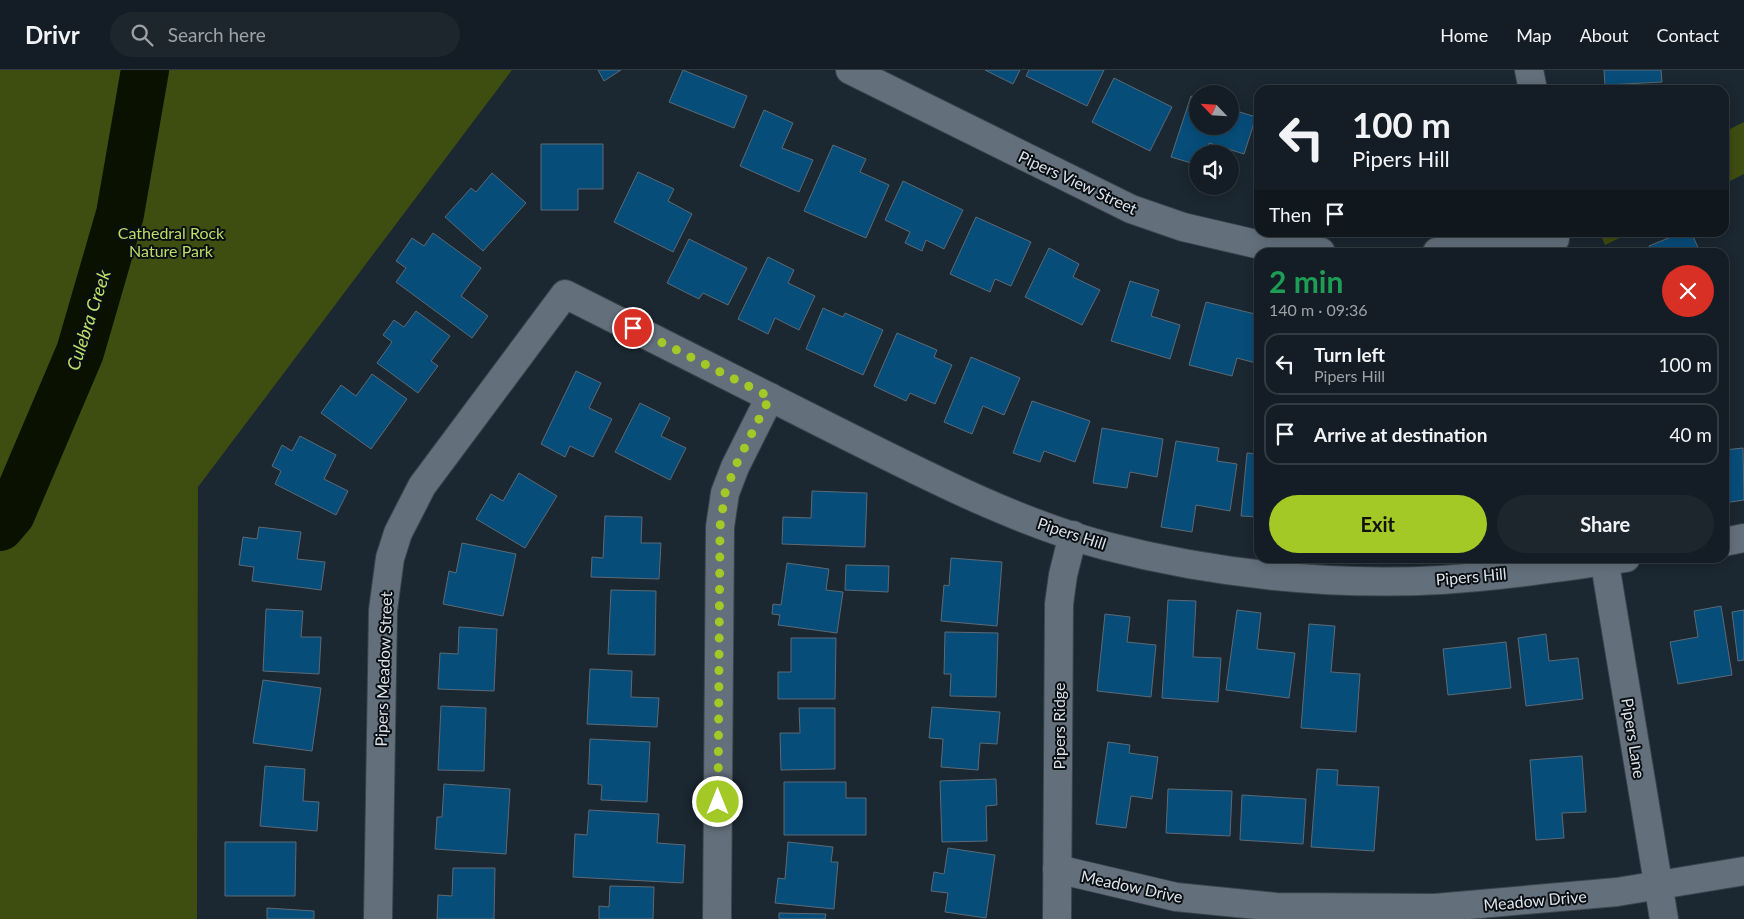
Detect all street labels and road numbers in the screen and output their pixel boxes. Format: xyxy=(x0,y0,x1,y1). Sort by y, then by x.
street label: Pipers View Street xyxy=(1016,146,1141,218)
street label: Pipers Hill xyxy=(1035,513,1109,553)
street label: Pipers Hill xyxy=(1435,563,1507,589)
street label: Pipers Meadow Street xyxy=(371,591,395,747)
street label: Pipers Ridge xyxy=(1049,683,1068,769)
street label: Pipers Lane xyxy=(1618,696,1650,780)
street label: Meadow Drive xyxy=(1079,866,1185,906)
street label: Meadow Drive xyxy=(1483,886,1587,914)

